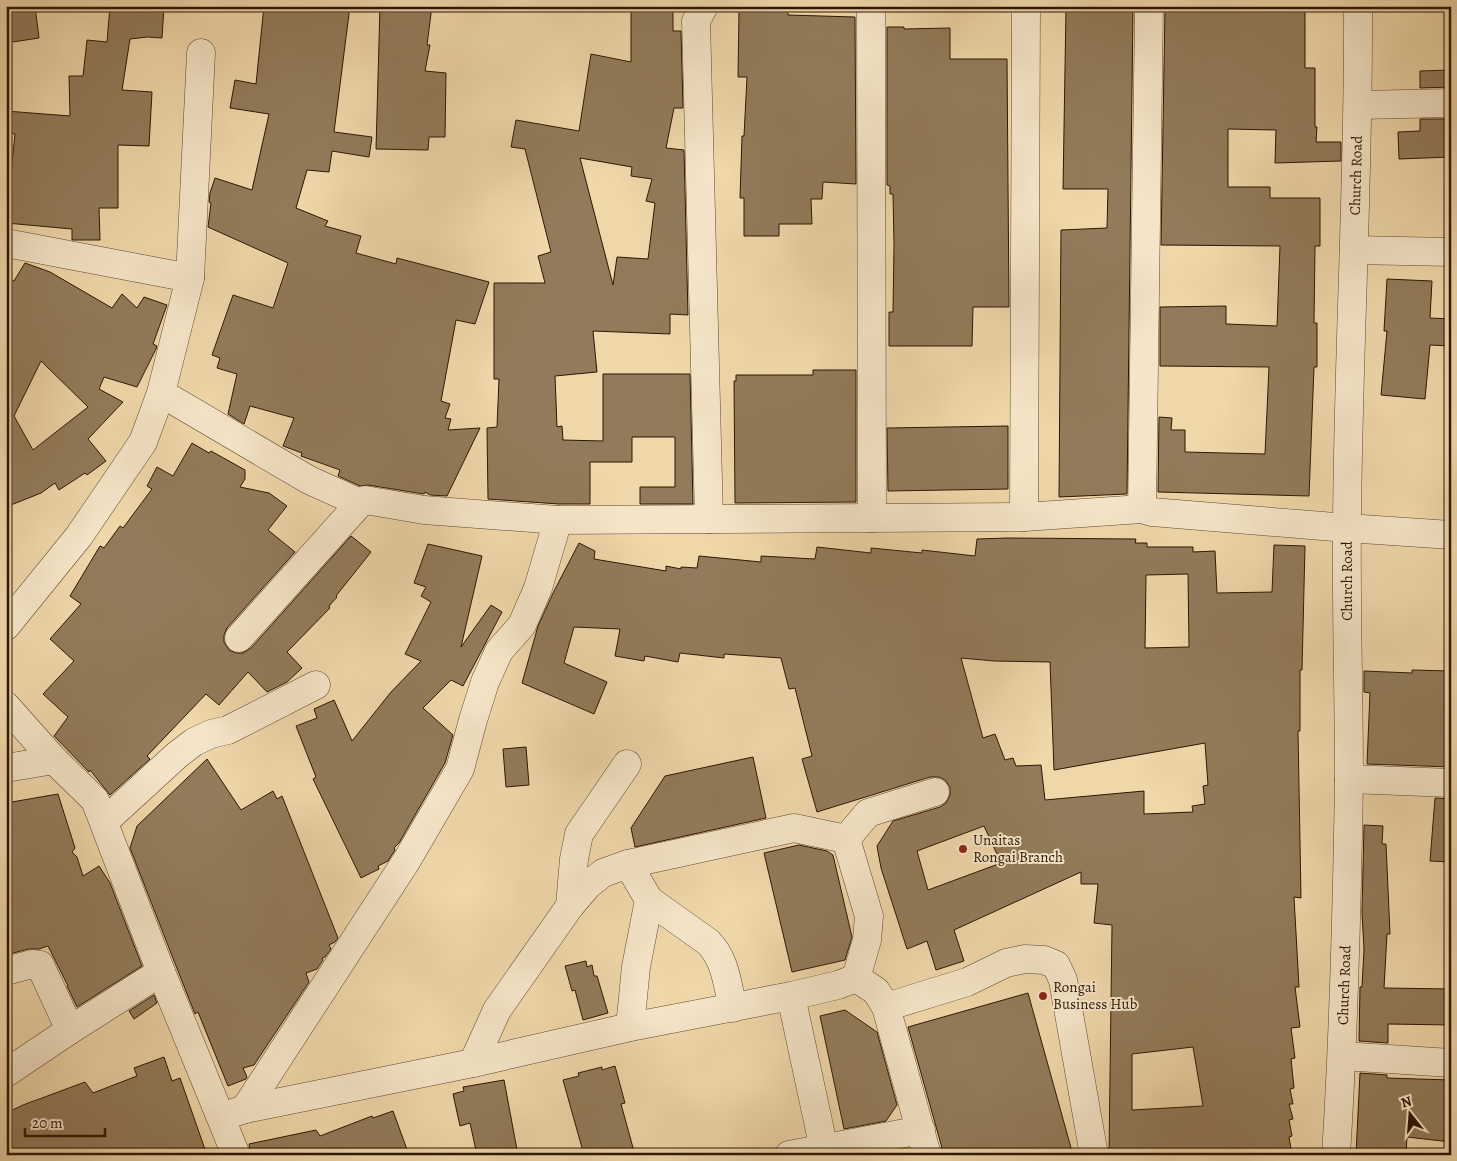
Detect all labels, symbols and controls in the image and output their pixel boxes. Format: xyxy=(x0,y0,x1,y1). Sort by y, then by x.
street label: Church Road xyxy=(1345,134,1367,216)
street label: Church Road xyxy=(1337,540,1357,621)
place label: Unaitas Rongai Branch xyxy=(973,830,1063,867)
marker: Unaitas Rongai Branch xyxy=(957,843,969,855)
street label: Church Road xyxy=(1333,944,1355,1025)
place label: Rongai Business Hub xyxy=(1053,977,1138,1014)
marker: Rongai Business Hub xyxy=(1037,990,1049,1002)
north arrow xyxy=(1384,1088,1434,1138)
text: N xyxy=(1399,1091,1414,1113)
scale bar xyxy=(25,1106,105,1138)
text: 20 m xyxy=(32,1113,63,1133)

